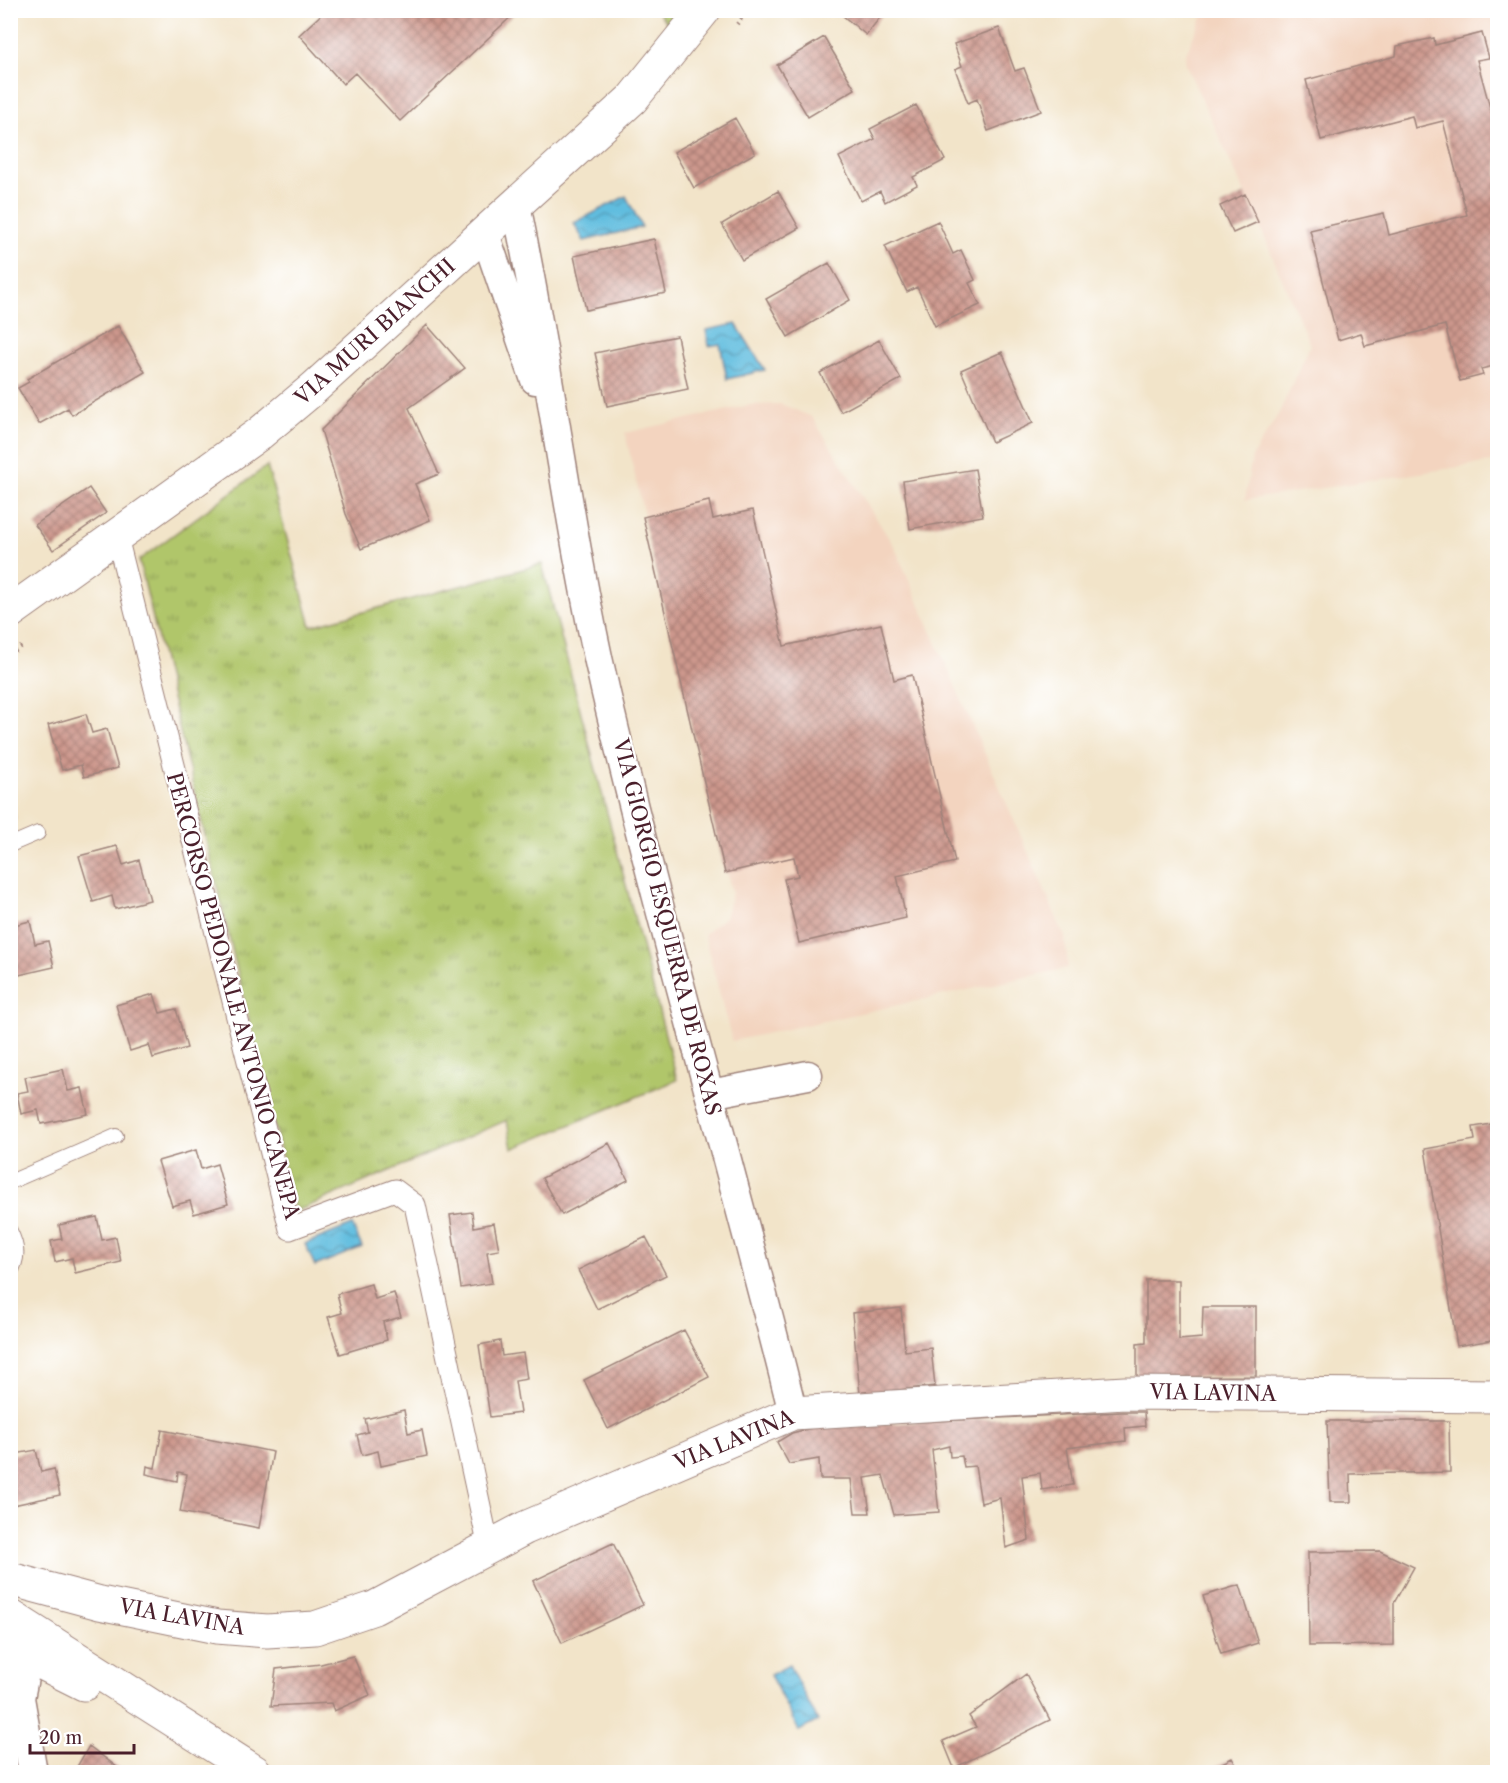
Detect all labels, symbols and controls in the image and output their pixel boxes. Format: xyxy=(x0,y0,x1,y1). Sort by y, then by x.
street label: VIA MURI BIANCHI xyxy=(289,253,460,411)
street label: VIA GIORGIO ESQUERRA DE ROXAS xyxy=(608,735,726,1118)
street label: PERCORSO PEDONALE ANTONIO CANEPA xyxy=(162,770,305,1223)
street label: VIA LAVINA xyxy=(1148,1379,1277,1406)
street label: VIA LAVINA xyxy=(669,1404,798,1475)
street label: VIA LAVINA xyxy=(116,1593,247,1640)
scale bar xyxy=(30,1717,134,1755)
text: 20 m xyxy=(39,1727,83,1749)

